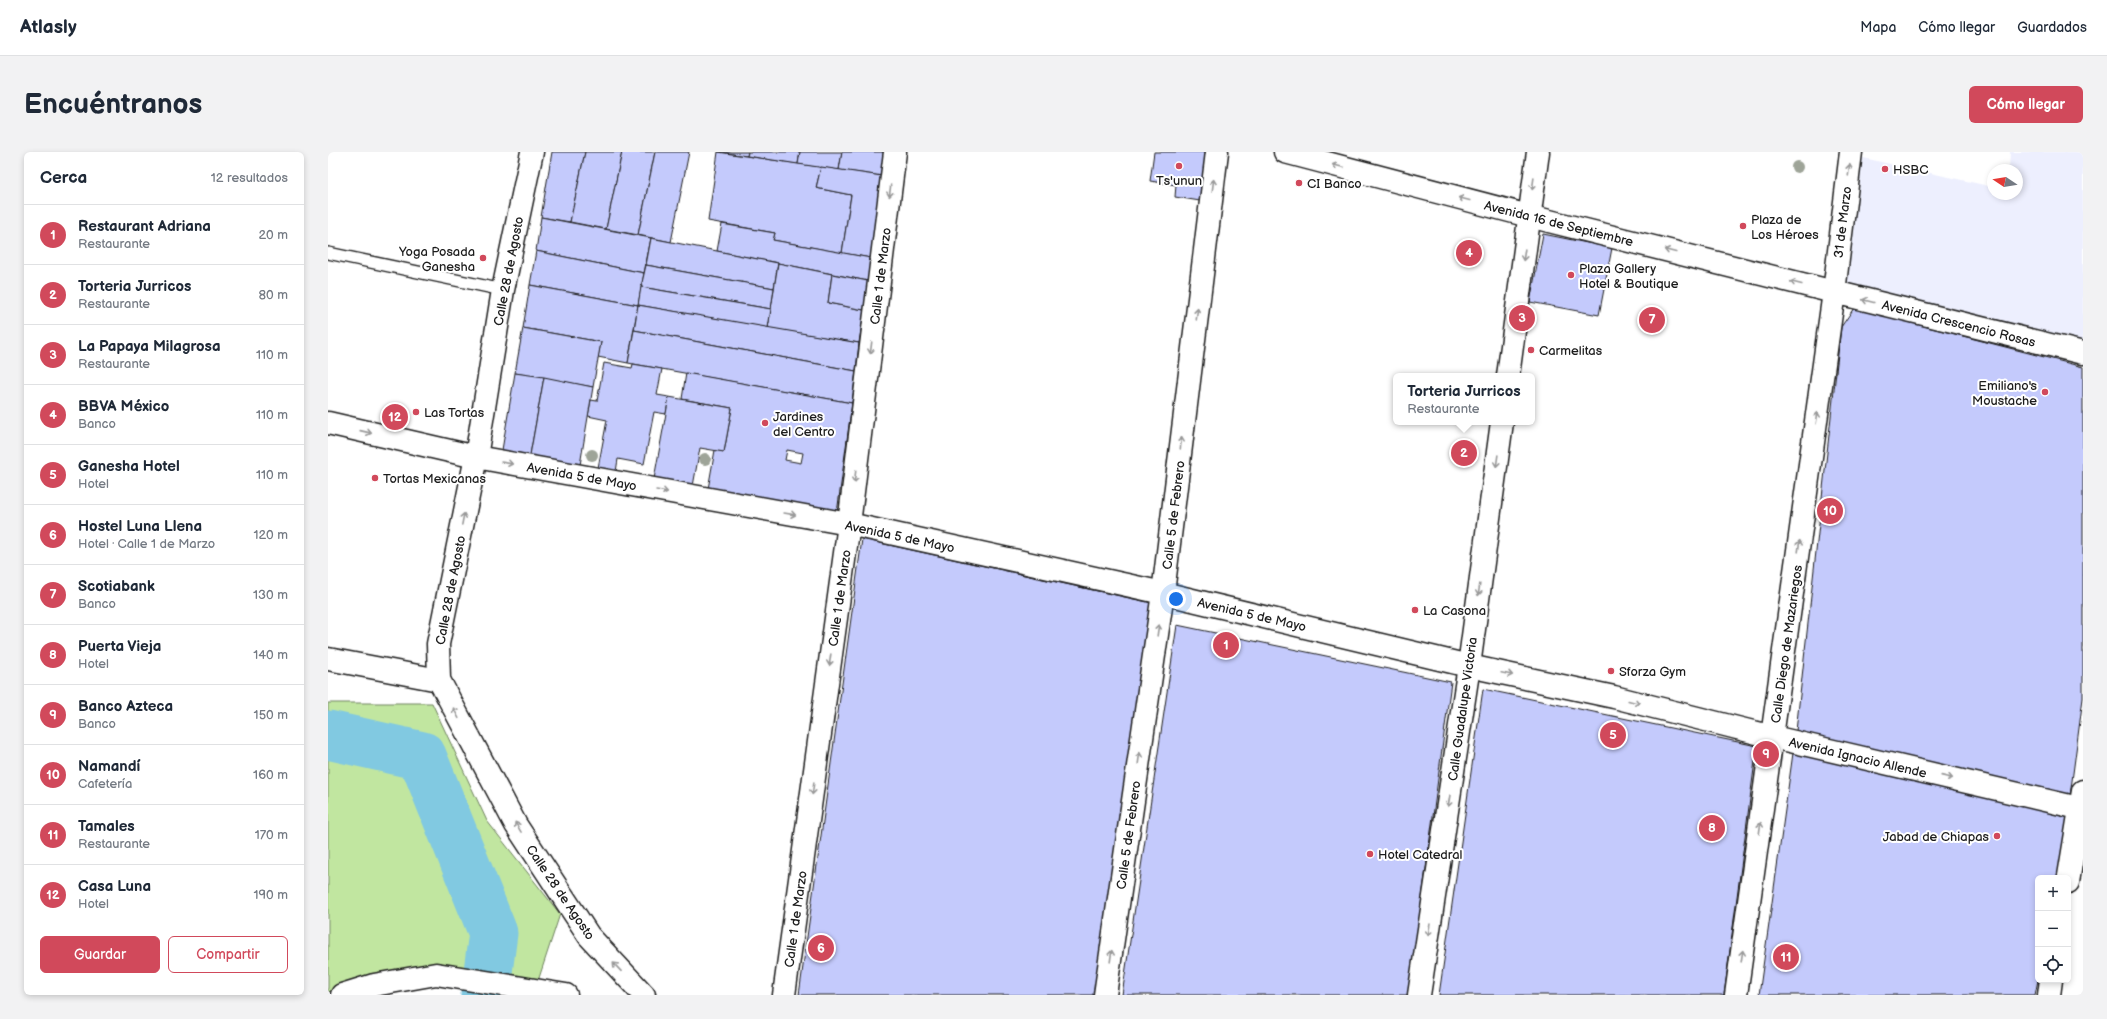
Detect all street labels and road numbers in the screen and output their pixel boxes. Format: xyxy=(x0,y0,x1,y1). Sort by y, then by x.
street label: 31 de Marzo xyxy=(1831,185,1855,259)
street label: Avenida 16 de Septiembre xyxy=(1483,198,1635,250)
street label: Calle 28 de Agosto xyxy=(491,215,527,327)
street label: Calle 1 de Marzo xyxy=(867,227,895,326)
street label: Avenida Crescencio Rosas xyxy=(1880,297,2038,351)
street label: Avenida 5 de Mayo xyxy=(526,459,638,495)
street label: Calle 5 de Febrero xyxy=(1159,460,1189,570)
street label: Avenida 5 de Mayo xyxy=(844,518,956,556)
street label: Calle 28 de Agosto xyxy=(433,534,469,646)
street label: Calle 1 de Marzo xyxy=(825,549,855,648)
street label: Calle Diego de Mazariegos xyxy=(1768,563,1806,724)
street label: Avenida 5 de Mayo xyxy=(1196,595,1308,635)
street label: Calle Guadalupe Victoria xyxy=(1445,636,1481,782)
street label: Avenida Ignacio Allende xyxy=(1787,734,1929,782)
street label: Calle 5 de Febrero xyxy=(1113,780,1145,890)
street label: Calle 28 de Agosto xyxy=(523,842,598,943)
street label: Calle 1 de Marzo xyxy=(781,870,811,969)

